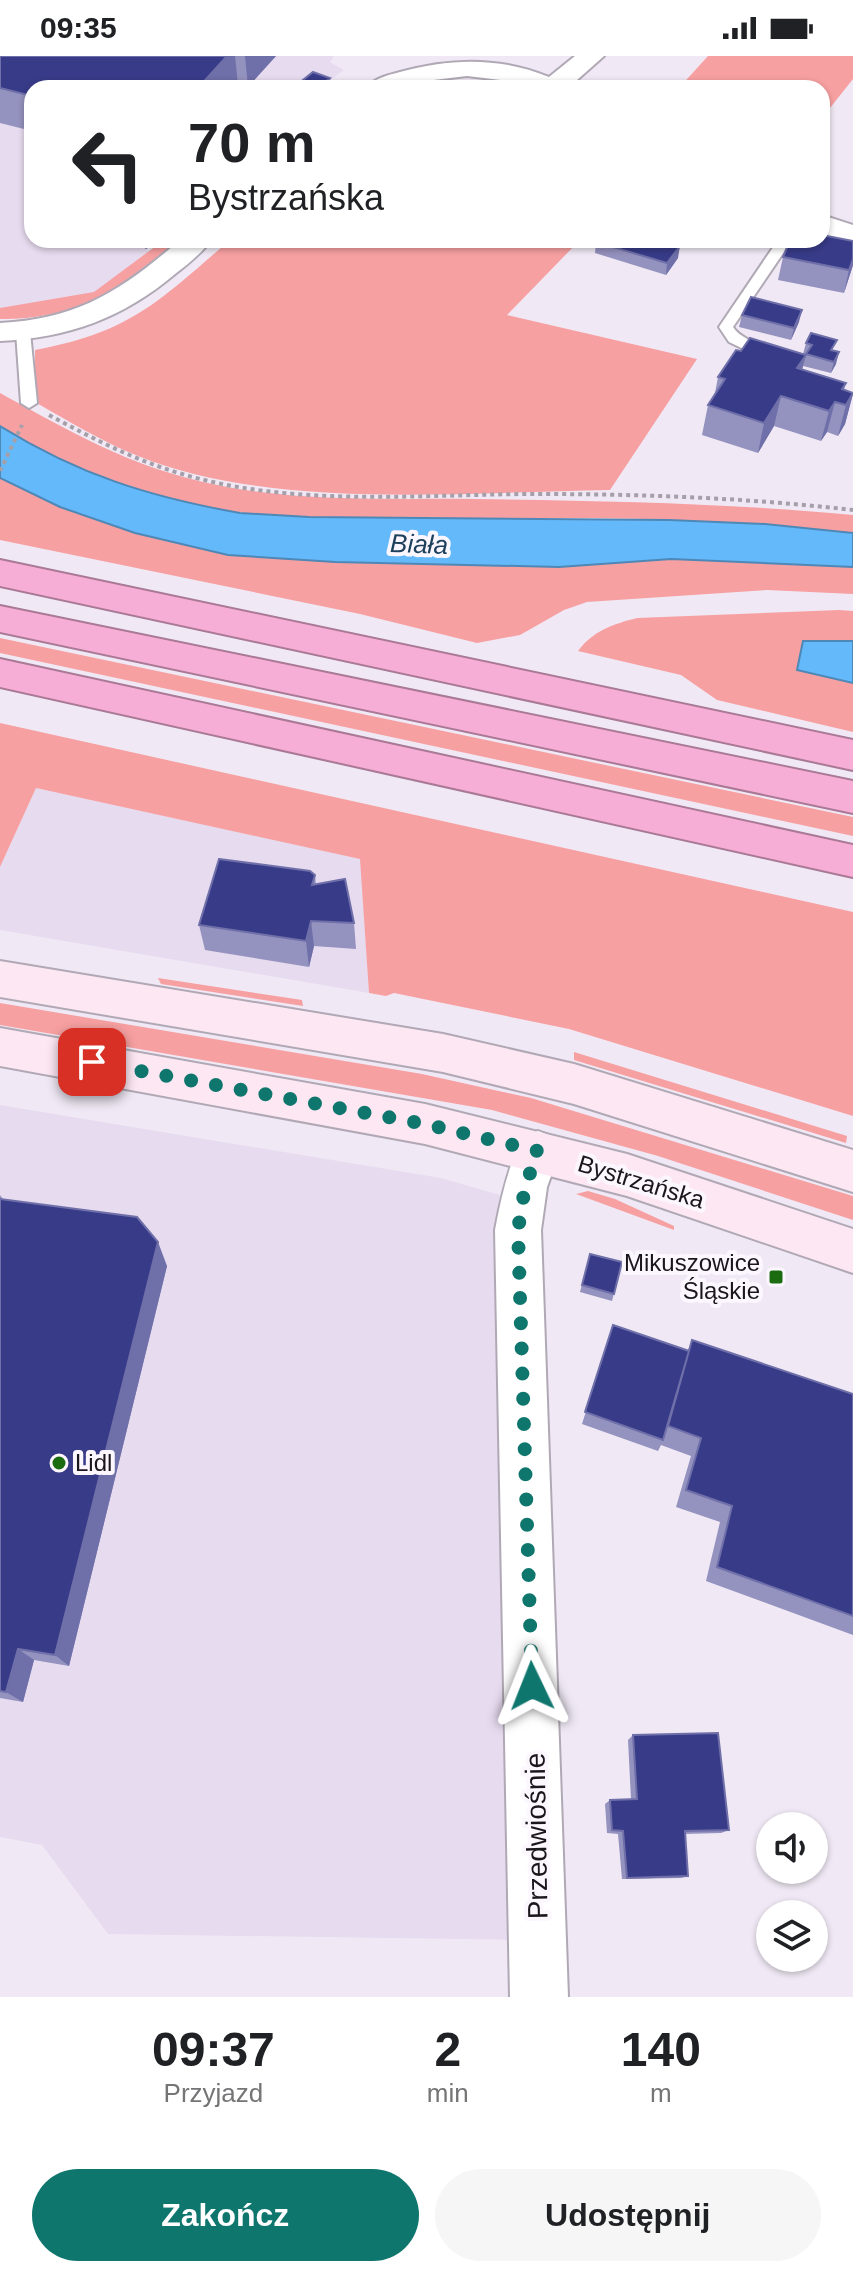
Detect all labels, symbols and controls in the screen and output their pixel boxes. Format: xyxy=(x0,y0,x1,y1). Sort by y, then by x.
text: 09:35 xyxy=(40,11,117,44)
text: 70 m xyxy=(188,111,316,174)
icon: left xyxy=(56,112,160,216)
text: Bystrzańska xyxy=(188,177,384,218)
water label: Biała xyxy=(390,528,448,560)
pin xyxy=(58,1028,126,1096)
icon: arrive xyxy=(70,1040,114,1084)
street label: Bystrzańska xyxy=(575,1150,708,1214)
place label: Mikuszowice Śląskie xyxy=(624,1249,760,1304)
marker: Mikuszowice Śląskie xyxy=(767,1268,785,1286)
place label: Lidl xyxy=(75,1449,112,1476)
marker: Lidl xyxy=(50,1454,68,1472)
position arrow xyxy=(490,1644,574,1728)
street label: Przedwiośnie xyxy=(520,1752,553,1920)
map controls xyxy=(756,1812,828,1972)
button: sound xyxy=(756,1812,828,1884)
button: layers xyxy=(756,1900,828,1972)
text: 09:37 xyxy=(152,2023,275,2076)
text: 2 xyxy=(434,2023,461,2076)
text: 140 xyxy=(621,2023,701,2076)
text: Przyjazd xyxy=(164,2078,263,2108)
text: min xyxy=(427,2078,469,2108)
text: m xyxy=(650,2078,672,2108)
button: Zakończ xyxy=(32,2169,419,2261)
button: Udostępnij xyxy=(435,2169,821,2261)

